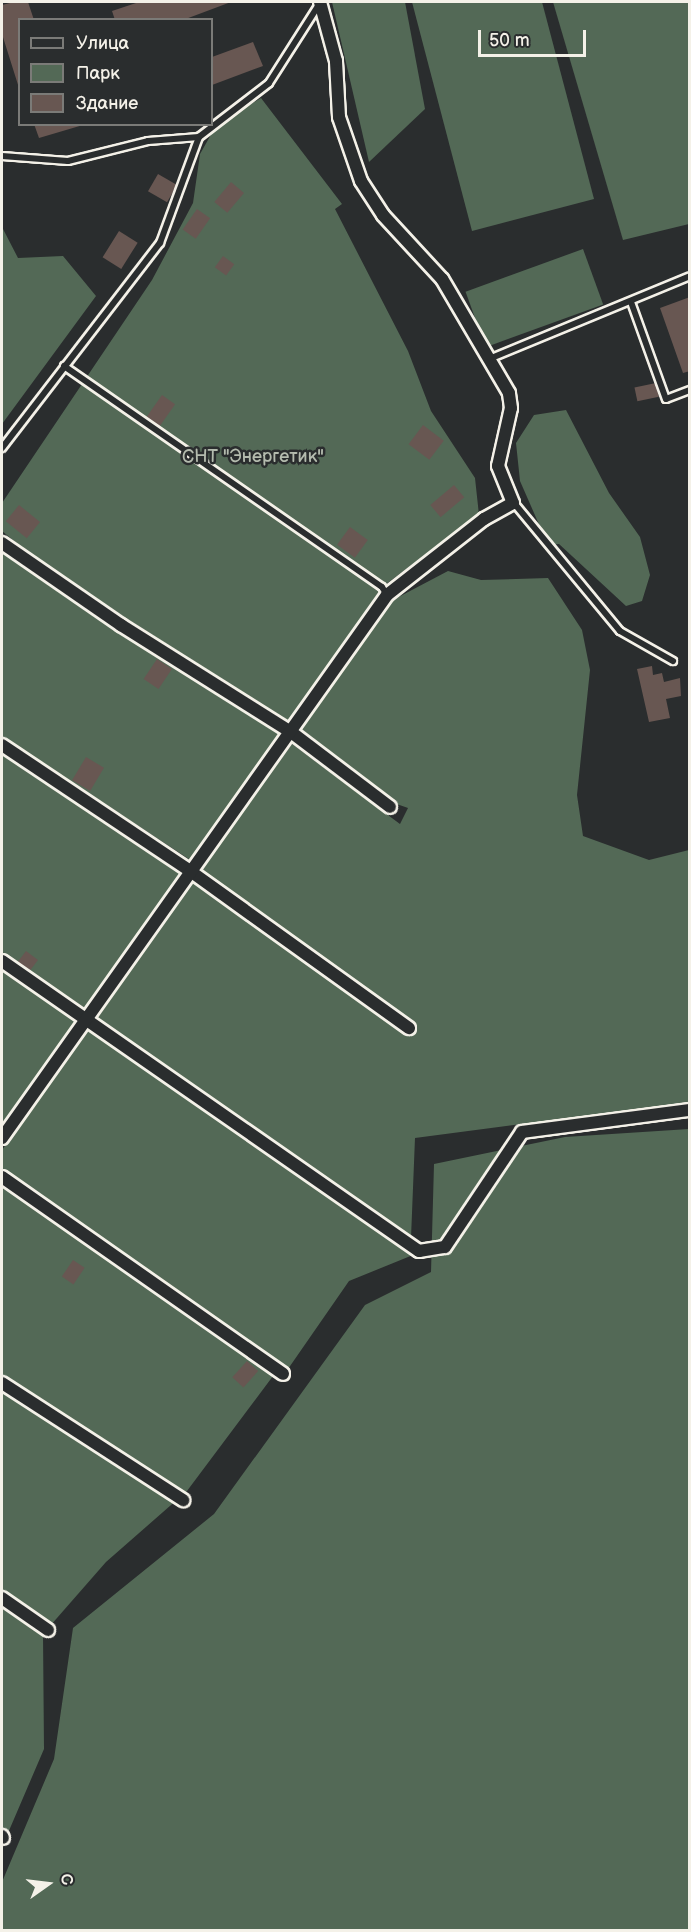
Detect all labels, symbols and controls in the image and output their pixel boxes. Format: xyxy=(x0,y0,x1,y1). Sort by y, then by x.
legend xyxy=(18,18,213,126)
scale bar xyxy=(481,18,589,56)
text: 50 m xyxy=(489,30,530,51)
text: Улица xyxy=(76,33,129,54)
text: Парк xyxy=(76,63,120,84)
text: Здание xyxy=(76,93,138,114)
park label: СНТ "Энергетик" xyxy=(182,446,324,468)
north arrow xyxy=(18,1854,78,1914)
text: С xyxy=(55,1872,77,1887)

